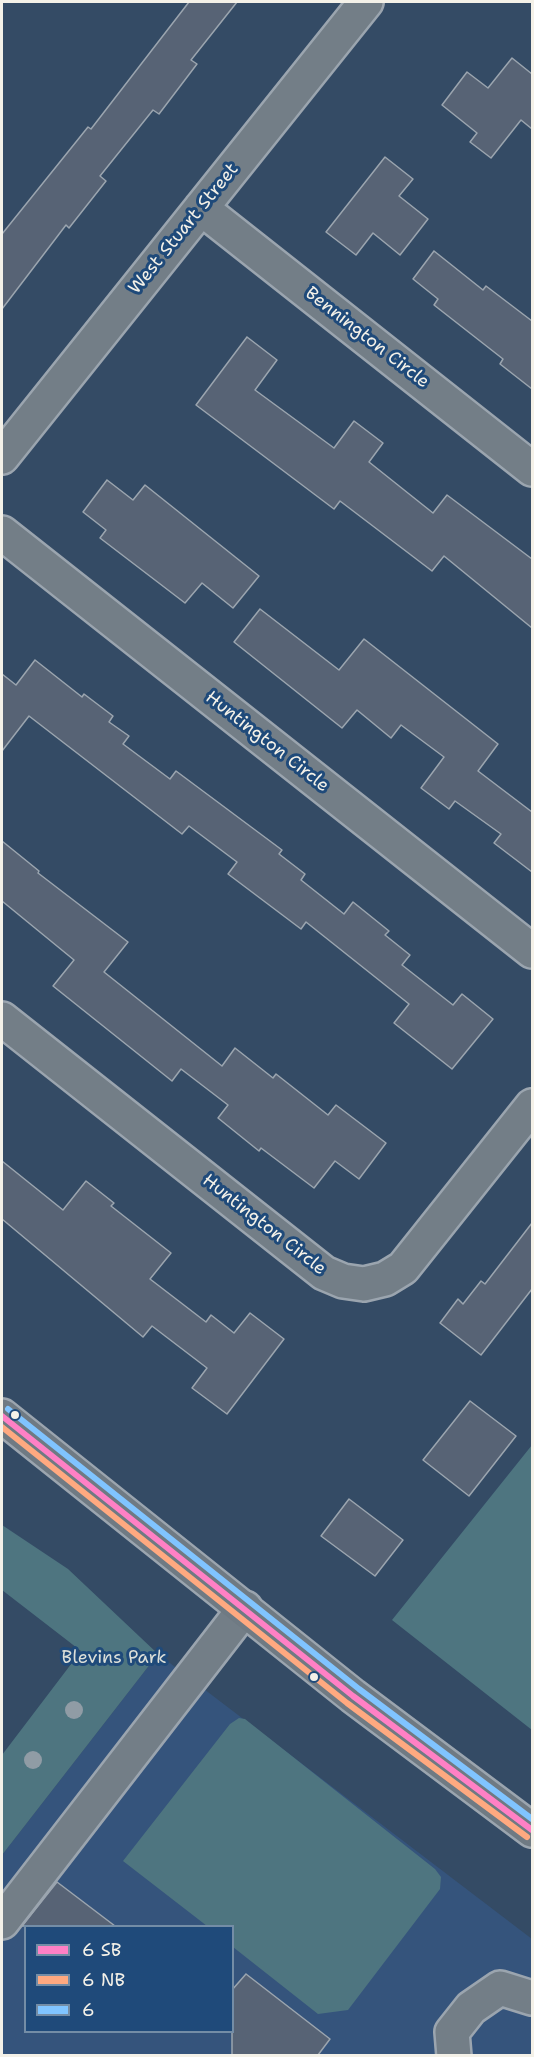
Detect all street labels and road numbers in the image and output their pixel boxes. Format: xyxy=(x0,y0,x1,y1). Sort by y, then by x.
street label: West Stuart Street xyxy=(124,159,244,299)
street label: Bennington Circle xyxy=(301,283,433,393)
street label: Huntington Circle xyxy=(201,687,333,797)
street label: Huntington Circle xyxy=(198,1170,330,1280)

